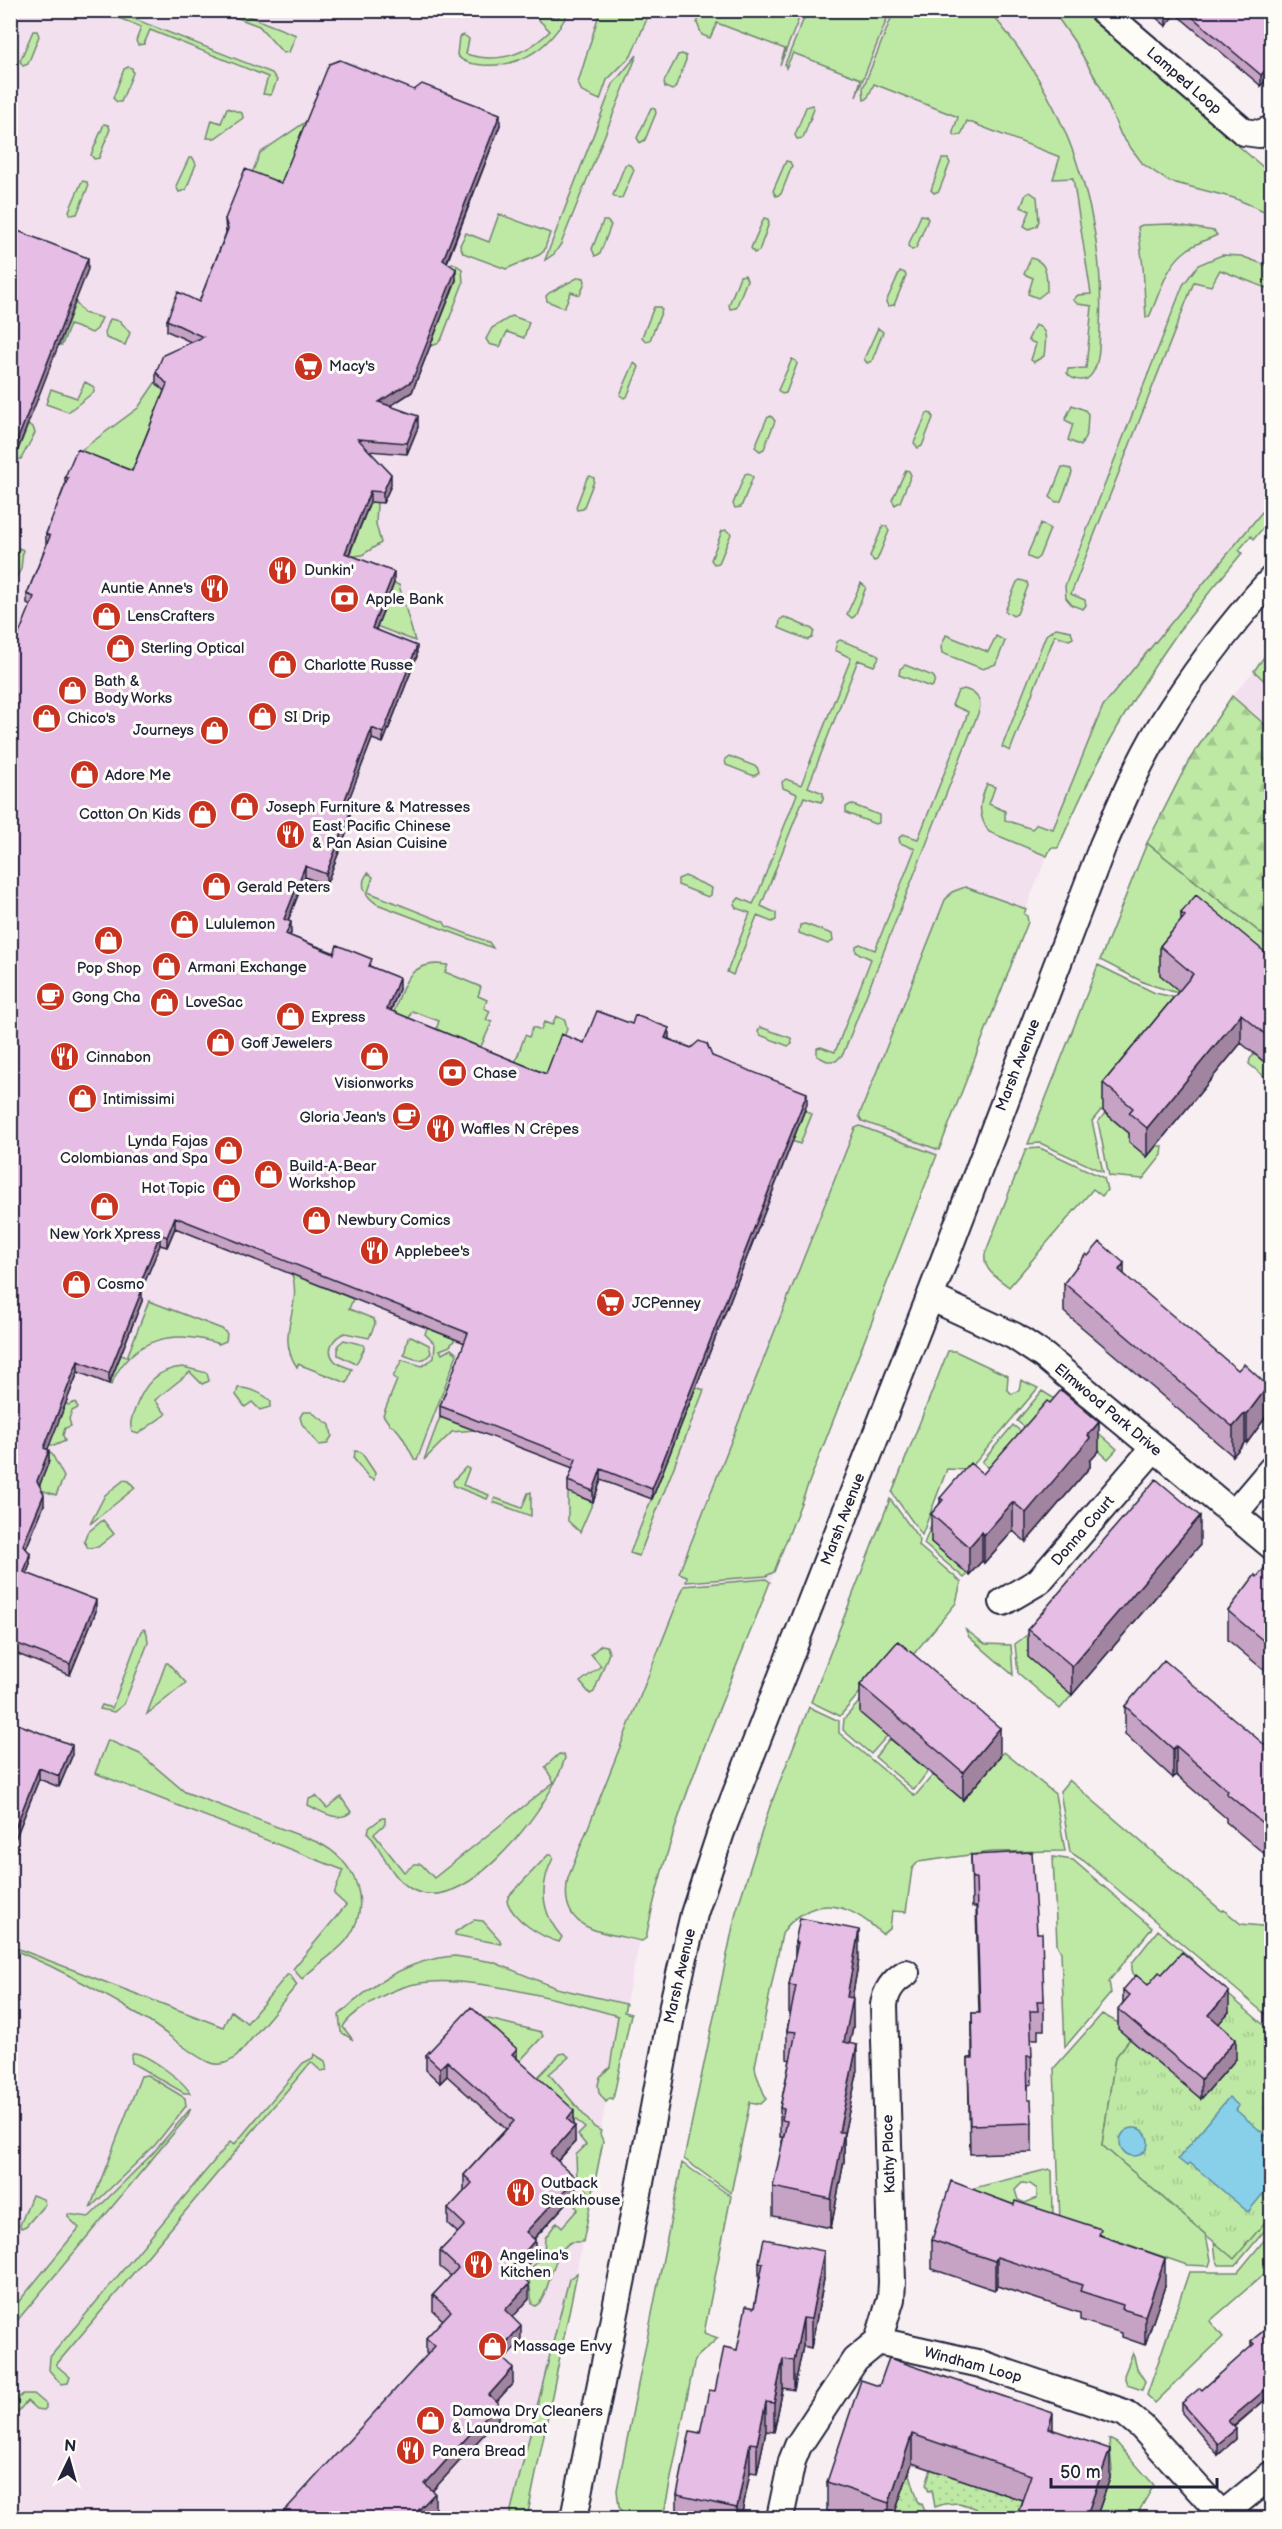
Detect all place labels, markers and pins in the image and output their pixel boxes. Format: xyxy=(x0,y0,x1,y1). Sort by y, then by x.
supermarket icon: Macy's xyxy=(292,350,324,382)
place label: Macy's xyxy=(329,357,375,376)
restaurant icon: Dunkin' xyxy=(267,554,299,586)
place label: Dunkin' xyxy=(304,561,354,580)
restaurant icon: Auntie Anne's xyxy=(198,572,230,604)
place label: Auntie Anne's xyxy=(101,579,194,598)
bank icon: Apple Bank xyxy=(329,583,361,615)
place label: Apple Bank xyxy=(366,590,444,609)
shop icon: LensCrafters xyxy=(90,600,122,632)
place label: LensCrafters xyxy=(127,607,215,626)
shop icon: Sterling Optical xyxy=(104,632,136,664)
place label: Sterling Optical xyxy=(141,639,244,658)
shop icon: Charlotte Russe xyxy=(267,649,299,681)
place label: Charlotte Russe xyxy=(304,656,413,675)
place label: Bath & Body Works xyxy=(94,672,173,708)
shop icon: Bath & Body Works xyxy=(57,674,89,706)
shop icon: SI Drip xyxy=(247,701,279,733)
shop icon: Chico's xyxy=(30,702,62,734)
place label: SI Drip xyxy=(284,708,331,727)
place label: Chico's xyxy=(67,709,116,728)
shop icon: Journeys xyxy=(199,714,231,746)
place label: Journeys xyxy=(133,721,195,740)
shop icon: Adore Me xyxy=(68,759,100,791)
place label: Adore Me xyxy=(105,766,171,785)
shop icon: Joseph Furniture & Matresses xyxy=(229,791,261,823)
shop icon: Cotton On Kids xyxy=(186,798,218,830)
place label: Joseph Furniture & Matresses xyxy=(266,798,471,817)
place label: Cotton On Kids xyxy=(79,805,182,824)
place label: East Pacific Chinese & Pan Asian Cuisine xyxy=(312,817,451,853)
restaurant icon: East Pacific Chinese & Pan Asian Cuisine xyxy=(275,819,307,851)
shop icon: Gerald Peters xyxy=(200,871,232,903)
place label: Gerald Peters xyxy=(237,878,331,897)
shop icon: Lululemon xyxy=(168,908,200,940)
place label: Lululemon xyxy=(205,915,275,934)
shop icon: Pop Shop xyxy=(93,925,125,957)
shop icon: Armani Exchange xyxy=(151,951,183,983)
place label: Armani Exchange xyxy=(188,958,307,977)
place label: Pop Shop xyxy=(77,959,141,978)
cafe icon: Gong Cha xyxy=(35,981,67,1013)
shop icon: LoveSac xyxy=(148,986,180,1018)
place label: Gong Cha xyxy=(72,988,140,1007)
place label: LoveSac xyxy=(185,993,243,1012)
shop icon: Express xyxy=(274,1001,306,1033)
place label: Express xyxy=(311,1008,366,1027)
shop icon: Goff Jewelers xyxy=(204,1027,236,1059)
place label: Goff Jewelers xyxy=(241,1034,333,1053)
shop icon: Visionworks xyxy=(358,1040,390,1072)
restaurant icon: Cinnabon xyxy=(49,1041,81,1073)
place label: Cinnabon xyxy=(86,1048,151,1067)
bank icon: Chase xyxy=(436,1057,468,1089)
place label: Chase xyxy=(473,1064,517,1083)
place label: Visionworks xyxy=(334,1074,414,1093)
shop icon: Intimissimi xyxy=(66,1083,98,1115)
place label: Intimissimi xyxy=(103,1090,174,1109)
cafe icon: Gloria Jean's xyxy=(391,1101,423,1133)
place label: Gloria Jean's xyxy=(299,1108,387,1127)
restaurant icon: Waffles N Crȇpes xyxy=(424,1113,456,1145)
place label: Waffles N Crȇpes xyxy=(461,1120,579,1139)
place label: Lynda Fajas Colombianas and Spa xyxy=(60,1132,209,1168)
shop icon: Lynda Fajas Colombianas and Spa xyxy=(213,1134,245,1166)
place label: Build-A-Bear Workshop xyxy=(289,1157,377,1193)
shop icon: Build-A-Bear Workshop xyxy=(252,1159,284,1191)
shop icon: Hot Topic xyxy=(210,1172,242,1204)
place label: Hot Topic xyxy=(141,1179,205,1198)
shop icon: New York Xpress xyxy=(89,1191,121,1223)
shop icon: Newbury Comics xyxy=(300,1204,332,1236)
place label: Newbury Comics xyxy=(337,1211,451,1230)
place label: New York Xpress xyxy=(49,1225,161,1244)
restaurant icon: Applebee's xyxy=(358,1235,390,1267)
place label: Applebee's xyxy=(395,1242,470,1261)
shop icon: Cosmo xyxy=(60,1268,92,1300)
place label: Cosmo xyxy=(97,1275,145,1294)
supermarket icon: JCPenney xyxy=(595,1287,627,1319)
place label: JCPenney xyxy=(632,1294,701,1313)
place label: Outback Steakhouse xyxy=(541,2174,620,2210)
restaurant icon: Outback Steakhouse xyxy=(504,2176,536,2208)
place label: Angelina's Kitchen xyxy=(500,2246,569,2282)
restaurant icon: Angelina's Kitchen xyxy=(463,2248,495,2280)
shop icon: Massage Envy xyxy=(476,2330,508,2362)
place label: Massage Envy xyxy=(513,2337,612,2356)
place label: Damowa Dry Cleaners & Laundromat xyxy=(452,2402,604,2438)
shop icon: Damowa Dry Cleaners & Laundromat xyxy=(415,2404,447,2436)
restaurant icon: Panera Bread xyxy=(395,2435,427,2467)
place label: Panera Bread xyxy=(432,2442,526,2461)

